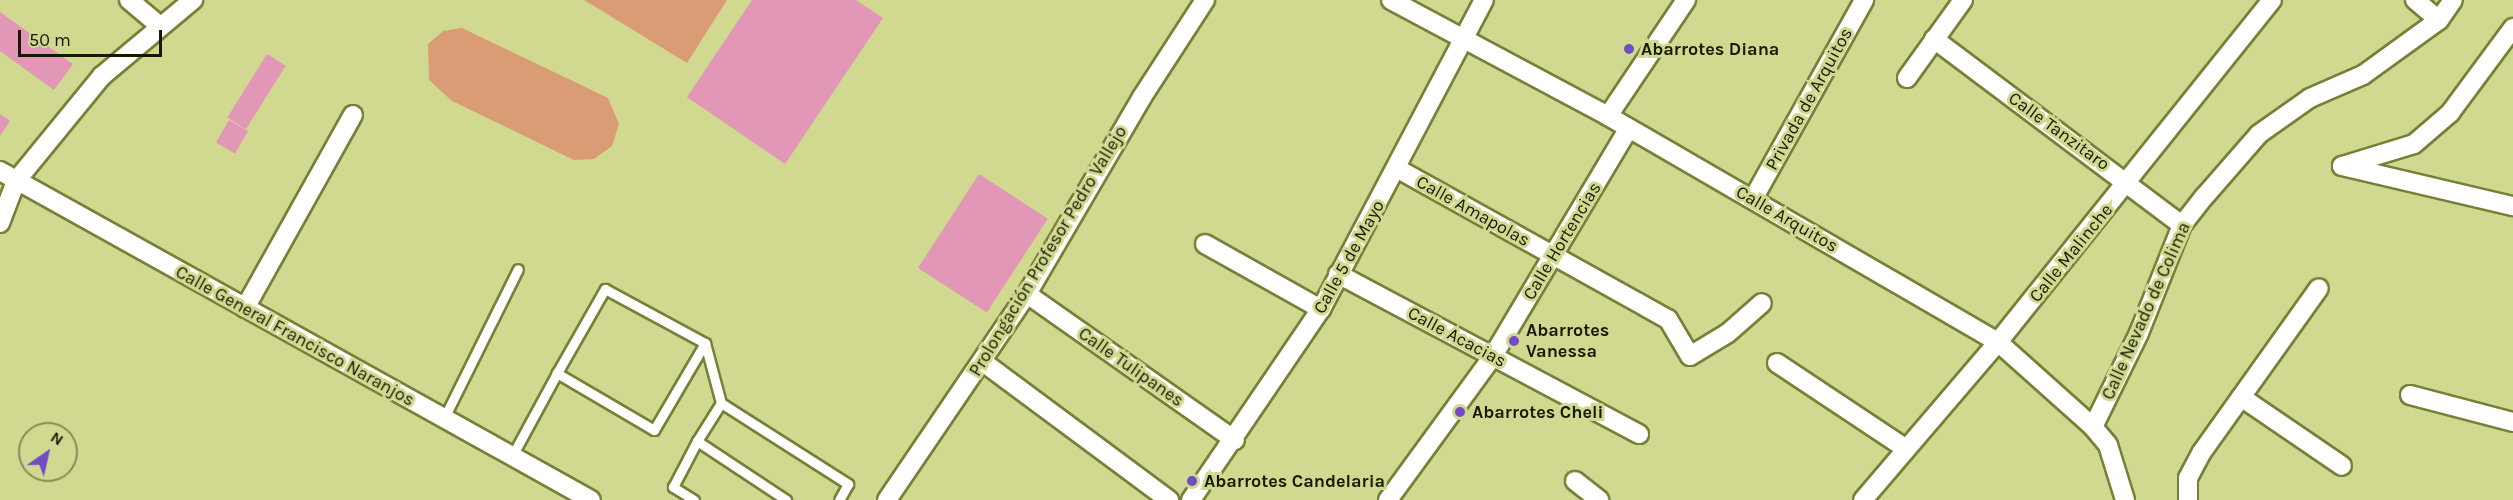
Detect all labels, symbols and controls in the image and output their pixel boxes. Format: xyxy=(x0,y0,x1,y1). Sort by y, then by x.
scale bar xyxy=(21,18,165,56)
street label: Privada de Arquitos xyxy=(1761,24,1857,174)
text: 50 m xyxy=(29,29,71,51)
place label: Abarrotes Diana xyxy=(1641,38,1779,60)
marker: Abarrotes Diana xyxy=(1622,42,1636,56)
street label: Calle Tanzitaro xyxy=(2004,87,2114,175)
street label: Prolongación Profesor Pedro Vallejo xyxy=(965,122,1131,380)
street label: Calle Amapolas xyxy=(1412,171,1534,251)
street label: Calle Hortencias xyxy=(1518,178,1606,304)
street label: Calle Arquitos xyxy=(1732,181,1842,257)
street label: Calle 5 de Mayo xyxy=(1309,196,1389,318)
street label: Calle Malinche xyxy=(2025,199,2117,307)
street label: Calle Nevado de Colima xyxy=(2097,219,2195,403)
street label: Calle General Francisco Naranjos xyxy=(172,261,418,411)
street label: Calle Acacias xyxy=(1404,302,1510,372)
place label: Abarrotes Vanessa xyxy=(1526,320,1609,362)
street label: Calle Tulipanes xyxy=(1074,323,1188,411)
marker: Abarrotes Vanessa xyxy=(1507,334,1521,348)
place label: Abarrotes Cheli xyxy=(1472,401,1603,423)
marker: Abarrotes Cheli xyxy=(1453,405,1467,419)
north arrow xyxy=(18,422,78,482)
text: N xyxy=(47,427,67,449)
place label: Abarrotes Candelaria xyxy=(1204,470,1385,492)
marker: Abarrotes Candelaria xyxy=(1185,474,1199,488)

